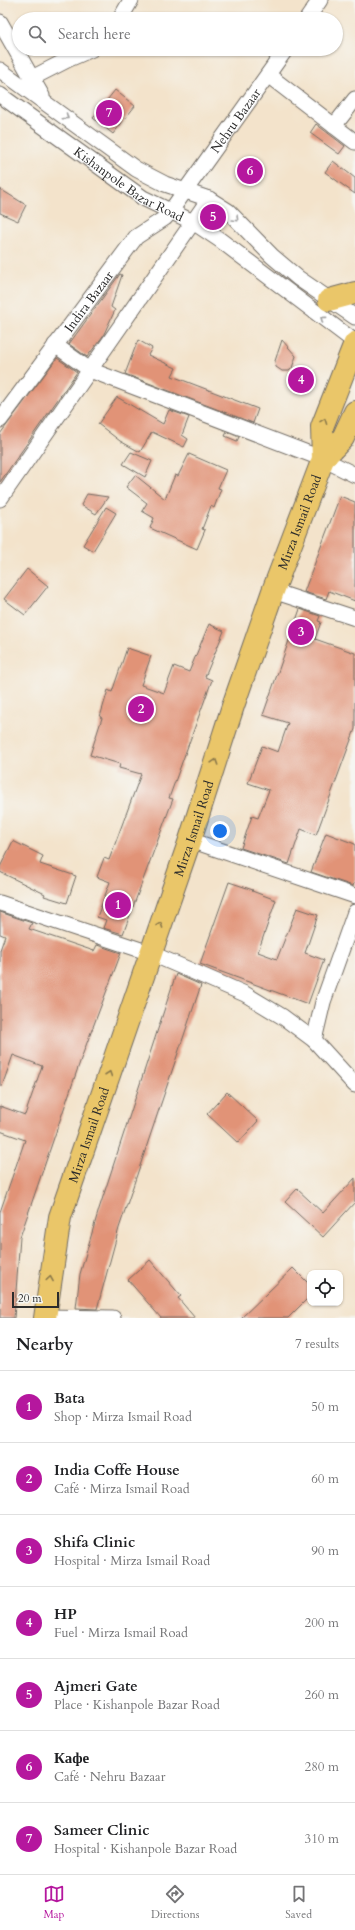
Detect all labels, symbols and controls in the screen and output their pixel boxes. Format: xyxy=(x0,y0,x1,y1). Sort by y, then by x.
search box xyxy=(12,12,343,56)
icon: search xyxy=(26,23,48,45)
text: Search here xyxy=(58,24,131,44)
street label: Nehru Bazaar xyxy=(207,85,266,157)
pin: 7 xyxy=(96,98,122,128)
one-way arrow xyxy=(62,112,69,120)
street label: Kishanpole Bazar Road xyxy=(70,143,187,226)
pin: 6 xyxy=(237,156,263,186)
pin: 5 xyxy=(200,202,226,232)
one-way arrow xyxy=(231,214,239,222)
street label: Indira Bazaar xyxy=(60,267,118,336)
one-way arrow xyxy=(321,317,328,324)
pin: 4 xyxy=(288,365,314,395)
one-way arrow xyxy=(320,417,328,424)
street label: Mirza Ismail Road xyxy=(274,472,326,572)
pin: 3 xyxy=(288,617,314,647)
pin: 2 xyxy=(128,694,154,724)
one-way arrow xyxy=(211,759,219,766)
street label: Mirza Ismail Road xyxy=(170,778,219,879)
your location xyxy=(210,821,230,841)
pin: 1 xyxy=(105,890,131,920)
one-way arrow xyxy=(155,922,164,929)
one-way arrow xyxy=(104,1071,112,1078)
street label: Mirza Ismail Road xyxy=(64,1085,114,1185)
map controls xyxy=(307,1270,343,1306)
button: locate xyxy=(307,1270,343,1306)
one-way arrow xyxy=(45,1276,54,1282)
scale bar xyxy=(12,1290,59,1309)
text: 20 m xyxy=(18,1291,42,1306)
text: Nearby xyxy=(16,1333,73,1356)
text: 7 results xyxy=(295,1335,339,1353)
text: Bata xyxy=(54,1388,85,1408)
text: 1 xyxy=(26,1398,32,1416)
text: 50 m xyxy=(311,1398,339,1416)
text: Shop · Mirza Ismail Road xyxy=(54,1408,192,1426)
text: India Coffe House xyxy=(54,1460,180,1480)
text: 2 xyxy=(26,1470,32,1488)
text: 60 m xyxy=(311,1470,339,1488)
text: Café · Mirza Ismail Road xyxy=(54,1480,190,1498)
text: Shifa Clinic xyxy=(54,1532,135,1552)
text: 3 xyxy=(26,1542,32,1560)
text: 90 m xyxy=(311,1542,339,1560)
text: Hospital · Mirza Ismail Road xyxy=(54,1552,210,1570)
text: HP xyxy=(54,1604,77,1624)
text: 4 xyxy=(26,1614,32,1632)
text: 200 m xyxy=(305,1614,339,1632)
text: Fuel · Mirza Ismail Road xyxy=(54,1624,188,1642)
text: Ajmeri Gate xyxy=(54,1676,138,1696)
text: 5 xyxy=(26,1686,32,1704)
text: 260 m xyxy=(305,1686,339,1704)
text: Place · Kishanpole Bazar Road xyxy=(54,1696,220,1714)
text: Кафе xyxy=(54,1748,89,1768)
text: 6 xyxy=(26,1758,32,1776)
text: 280 m xyxy=(305,1758,339,1776)
text: Café · Nehru Bazaar xyxy=(54,1768,165,1786)
text: Sameer Clinic xyxy=(54,1820,149,1840)
text: 7 xyxy=(26,1830,32,1848)
text: 310 m xyxy=(305,1830,339,1848)
text: Hospital · Kishanpole Bazar Road xyxy=(54,1840,237,1858)
tab: Map xyxy=(43,1883,65,1922)
tab: Directions xyxy=(151,1883,199,1922)
tab: Saved xyxy=(285,1883,312,1922)

